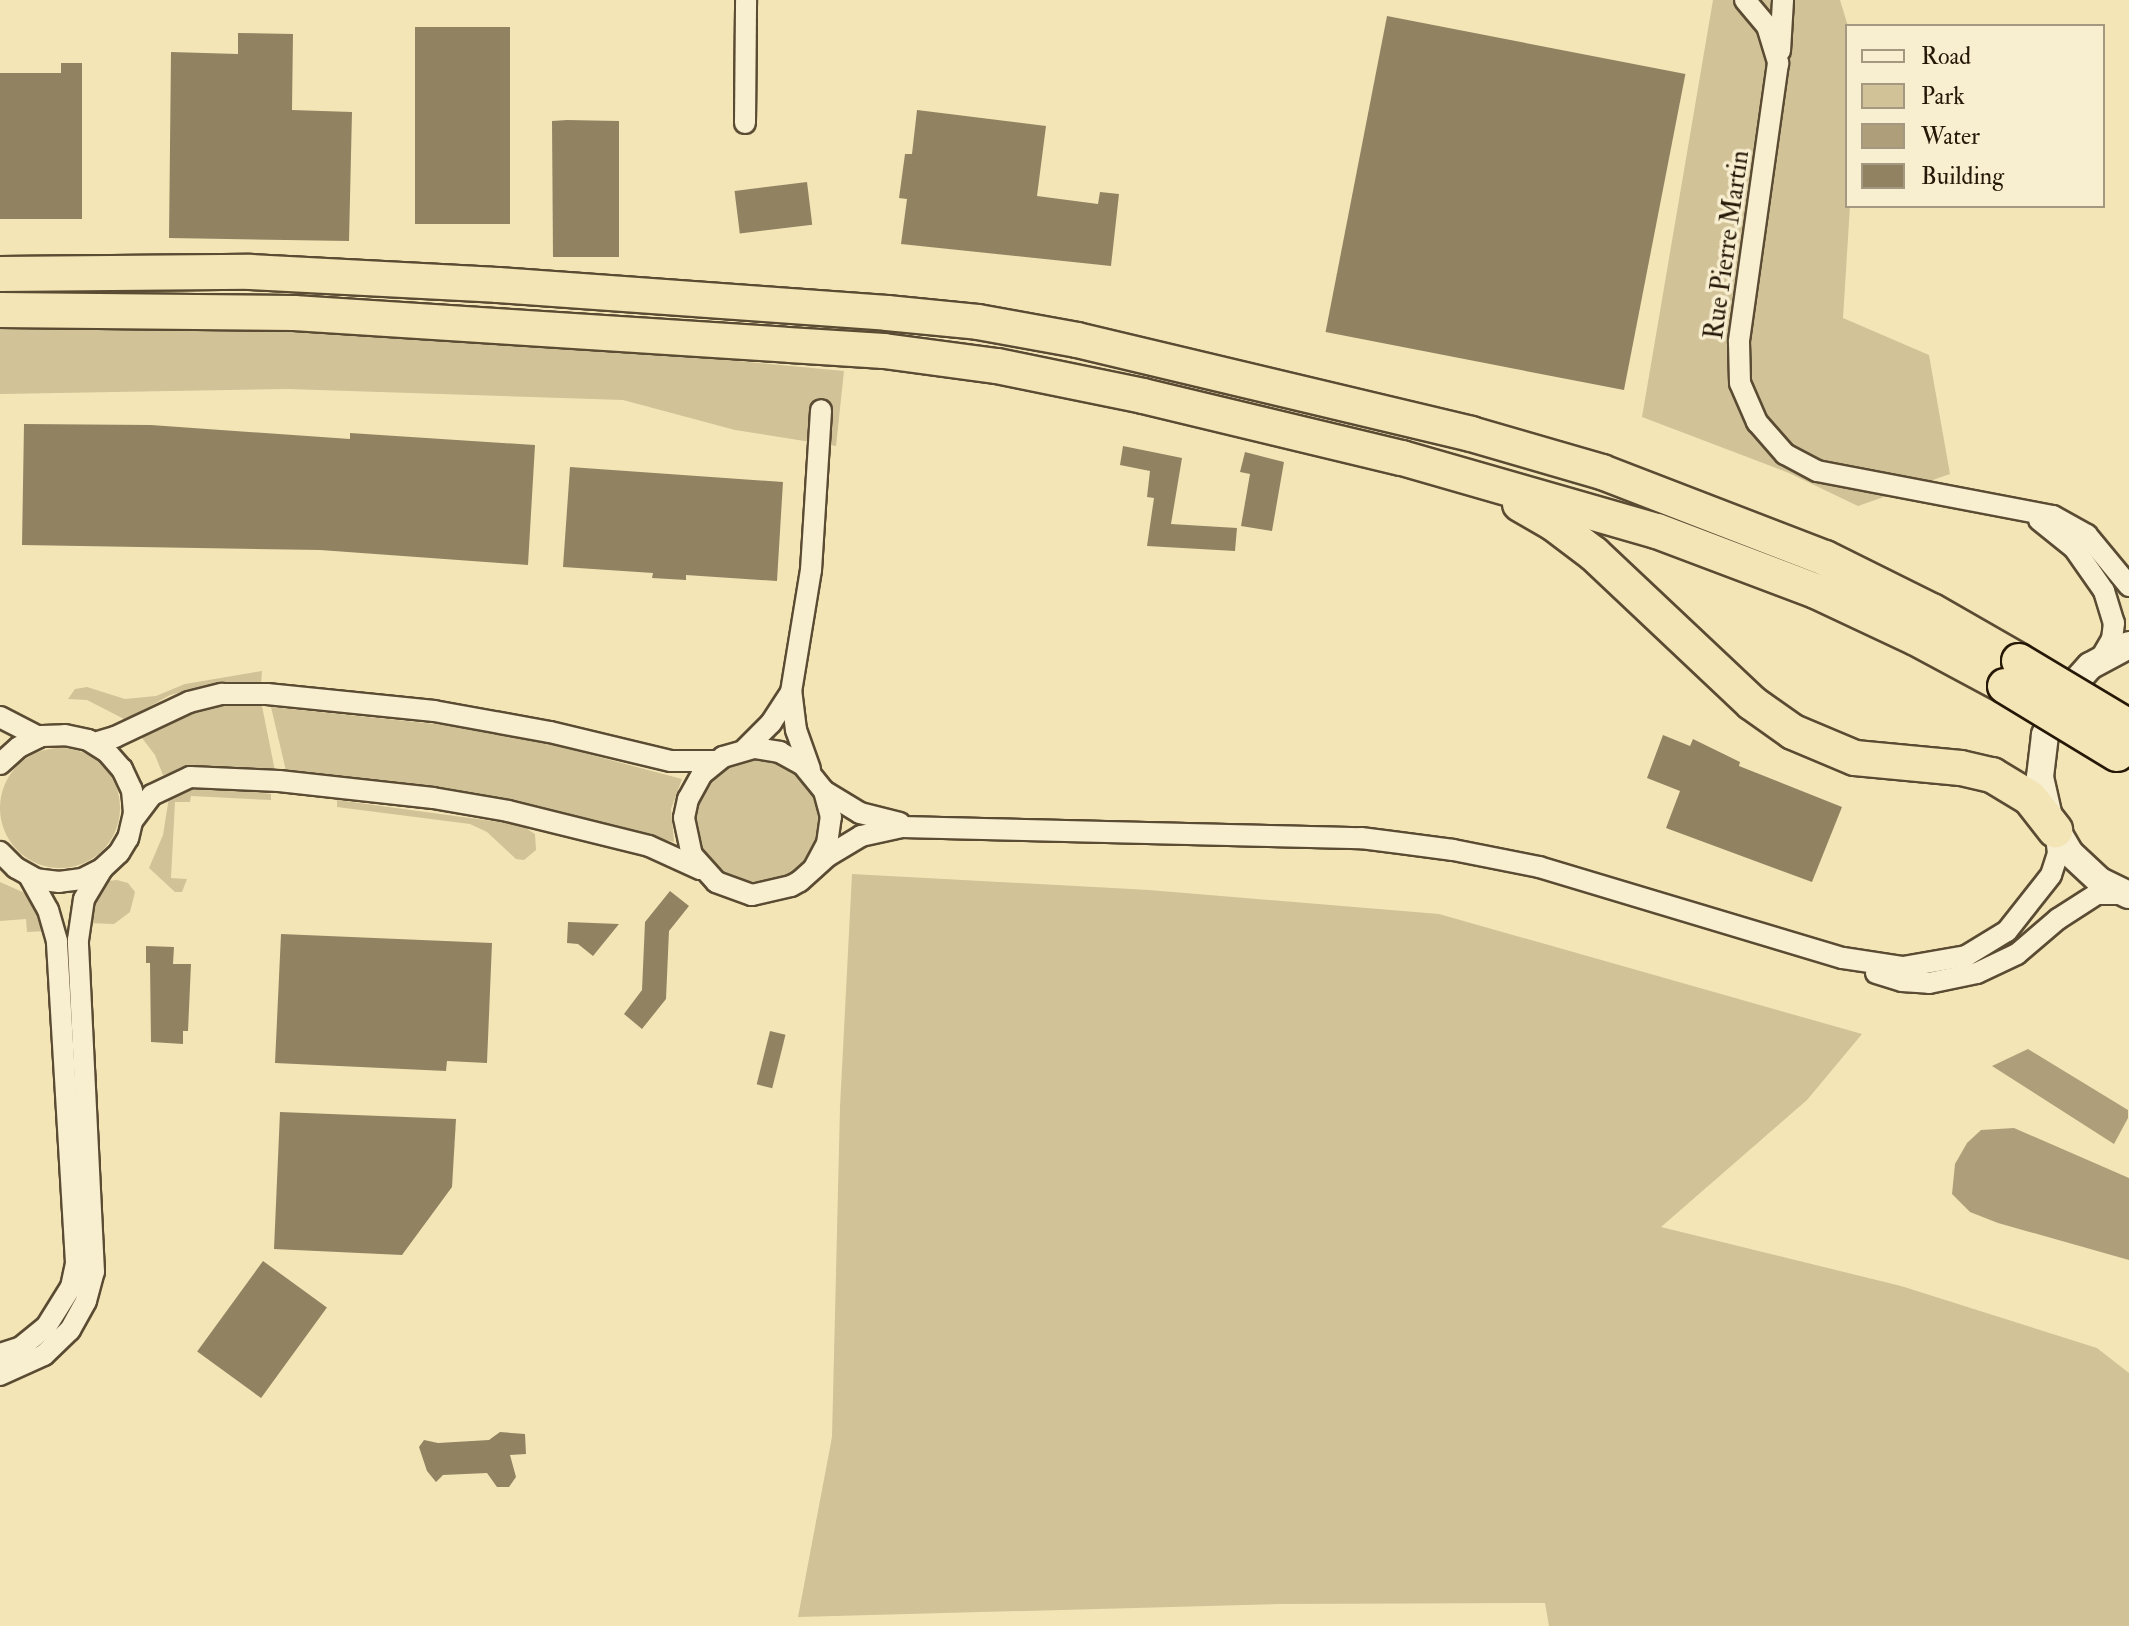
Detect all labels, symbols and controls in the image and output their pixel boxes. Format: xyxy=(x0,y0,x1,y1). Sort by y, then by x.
legend xyxy=(1845,24,2105,208)
text: Road xyxy=(1921,41,1971,72)
text: Park xyxy=(1921,81,1965,112)
text: Water xyxy=(1921,121,1980,152)
street label: Rue Pierre Martin xyxy=(1699,148,1757,342)
text: Building xyxy=(1921,161,2004,192)

